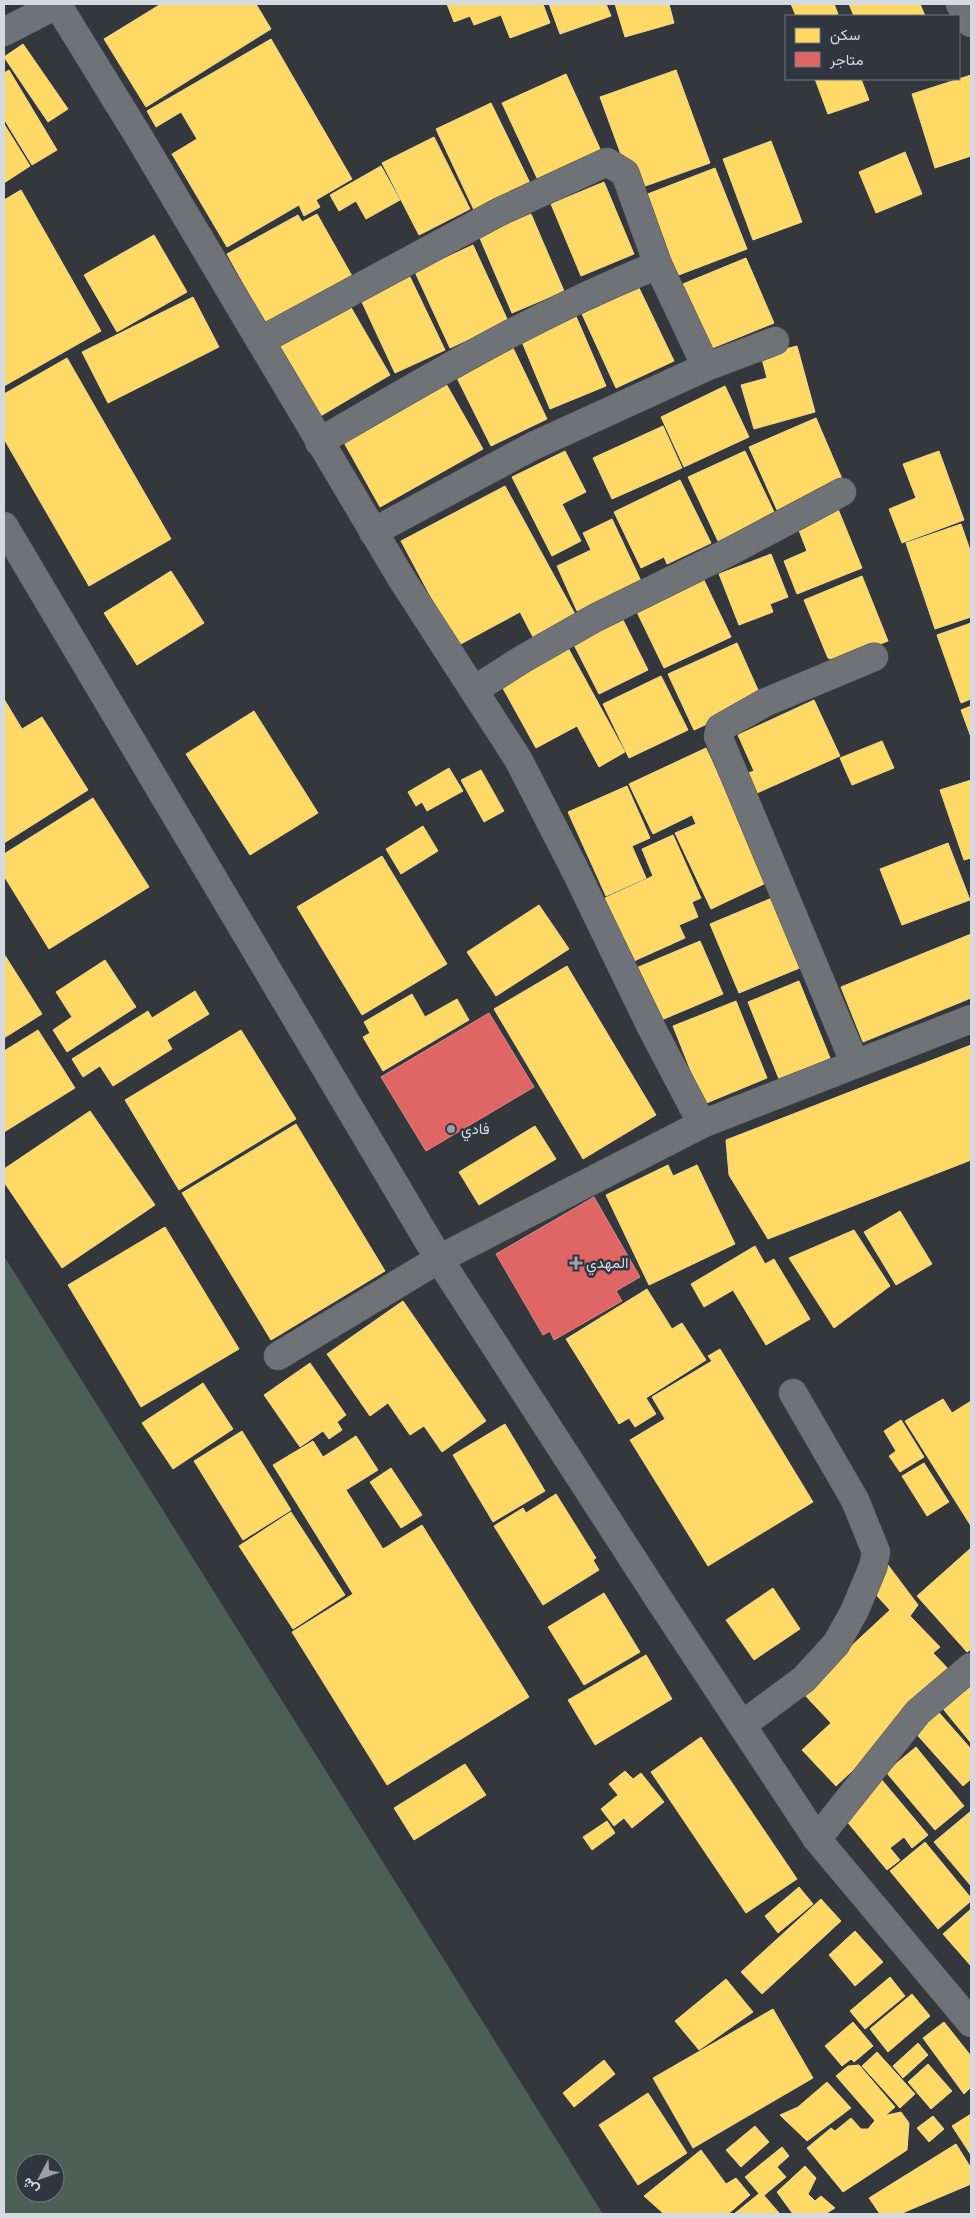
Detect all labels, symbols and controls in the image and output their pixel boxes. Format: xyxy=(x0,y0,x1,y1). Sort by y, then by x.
legend xyxy=(785,15,960,80)
text: سكن xyxy=(830,26,860,45)
text: متاجر xyxy=(829,51,864,69)
place label: فادي xyxy=(461,1120,490,1142)
marker: فادي xyxy=(445,1123,457,1135)
place label: المهدي xyxy=(586,1254,628,1276)
marker: المهدي xyxy=(570,1257,582,1269)
north arrow xyxy=(15,2153,65,2203)
text: ش xyxy=(19,2174,43,2198)

